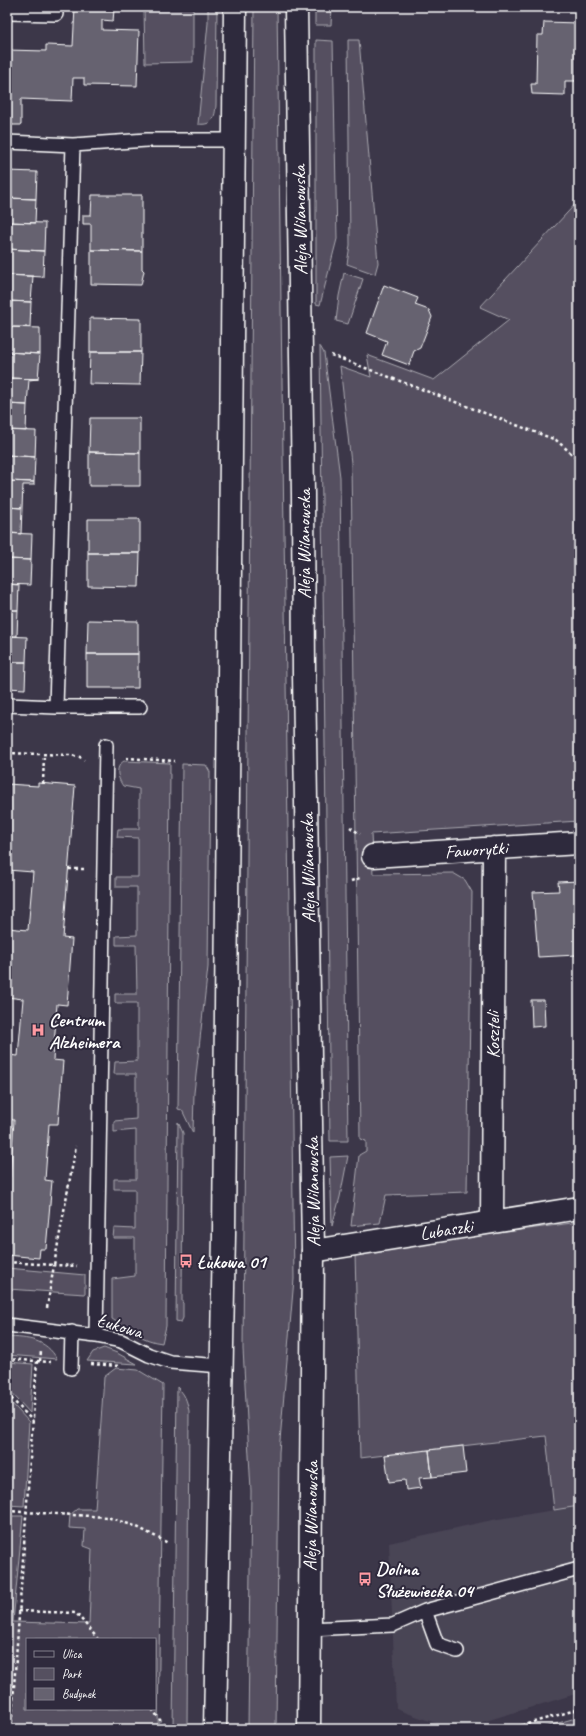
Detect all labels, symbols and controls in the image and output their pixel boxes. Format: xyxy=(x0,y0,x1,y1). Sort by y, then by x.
street label: Aleja Wilanowska xyxy=(287,163,313,275)
street label: Aleja Wilanowska xyxy=(292,487,316,599)
street label: Aleja Wilanowska xyxy=(295,811,321,923)
street label: Faworytki xyxy=(444,836,511,864)
place label: Centrum Alzheimera xyxy=(49,1008,121,1054)
street label: Koszteli xyxy=(481,1009,505,1058)
hospital icon: Centrum Alzheimera xyxy=(30,1022,46,1038)
street label: Aleja Wilanowska xyxy=(300,1135,326,1247)
street label: Lubaszki xyxy=(418,1214,477,1246)
place label: Łukowa 01 xyxy=(197,1250,268,1274)
bus stop icon: Łukowa 01 xyxy=(178,1253,194,1269)
street label: Łukowa xyxy=(94,1308,148,1345)
street label: Aleja Wilanowska xyxy=(298,1459,324,1571)
place label: Dolina Służewiecka 04 xyxy=(376,1557,476,1603)
bus stop icon: Dolina Służewiecka 04 xyxy=(357,1571,373,1587)
legend xyxy=(26,1638,156,1710)
text: Ulica xyxy=(62,1646,83,1662)
text: Park xyxy=(62,1666,83,1682)
text: Budynek xyxy=(62,1686,97,1702)

